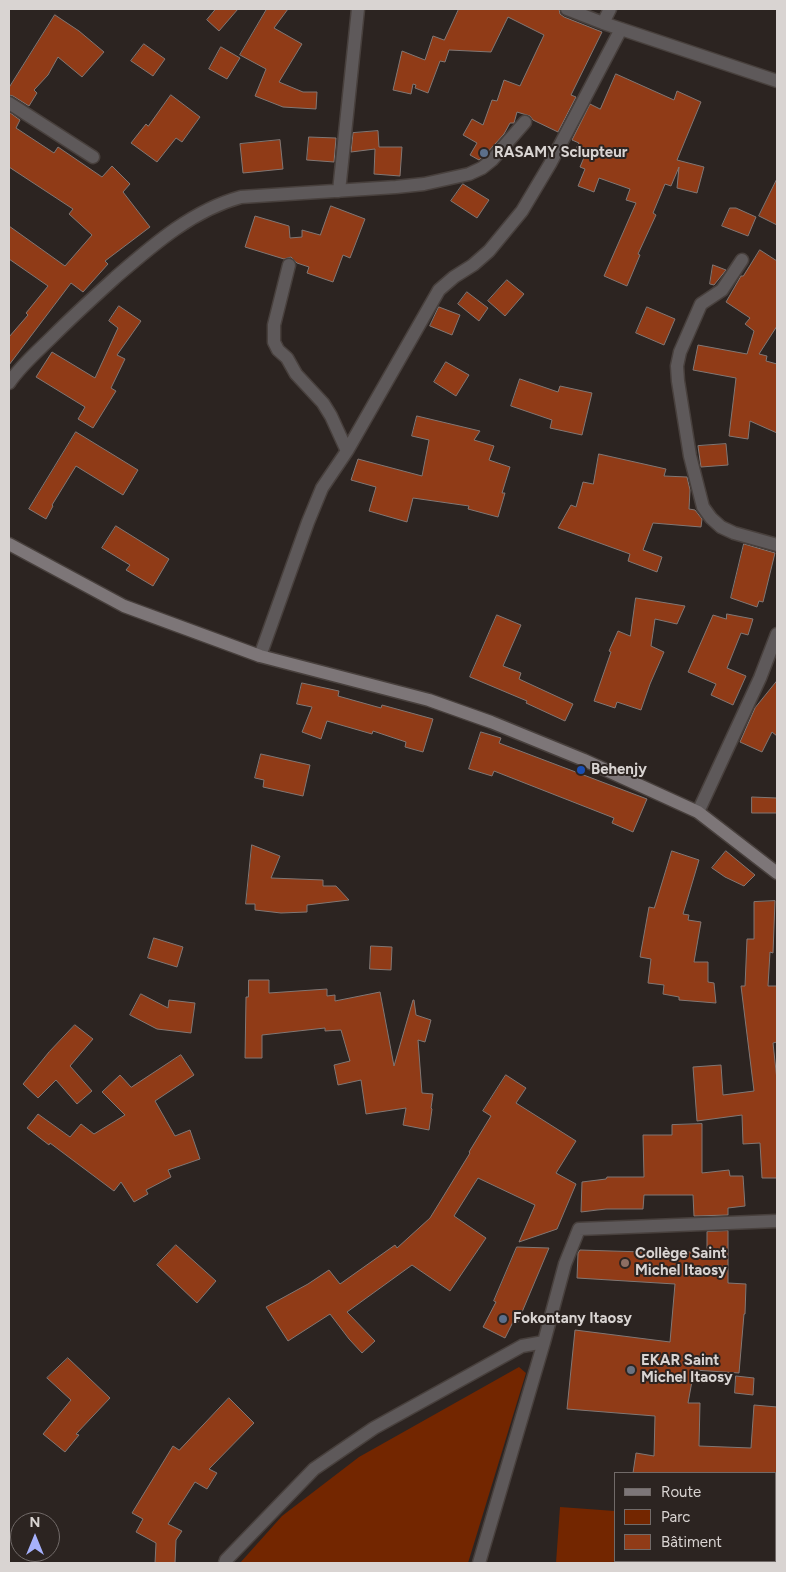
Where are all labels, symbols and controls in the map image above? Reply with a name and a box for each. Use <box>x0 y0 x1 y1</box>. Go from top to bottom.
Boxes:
place label: RASAMY Sclupteur <box>494 144 627 162</box>
marker: RASAMY Sclupteur <box>478 147 490 159</box>
place label: Behenjy <box>591 761 647 779</box>
marker: Behenjy <box>575 764 587 776</box>
place label: Collège Saint Michel Itaosy <box>635 1245 727 1280</box>
marker: Collège Saint Michel Itaosy <box>619 1257 631 1269</box>
place label: Fokontany Itaosy <box>513 1310 632 1328</box>
marker: Fokontany Itaosy <box>497 1313 509 1325</box>
place label: EKAR Saint Michel Itaosy <box>641 1352 733 1387</box>
marker: EKAR Saint Michel Itaosy <box>625 1364 637 1376</box>
legend <box>614 1472 776 1562</box>
text: Route <box>661 1483 701 1501</box>
text: Parc <box>661 1508 690 1526</box>
north arrow <box>10 1512 60 1562</box>
text: N <box>30 1514 40 1531</box>
text: Bâtiment <box>661 1533 722 1551</box>

